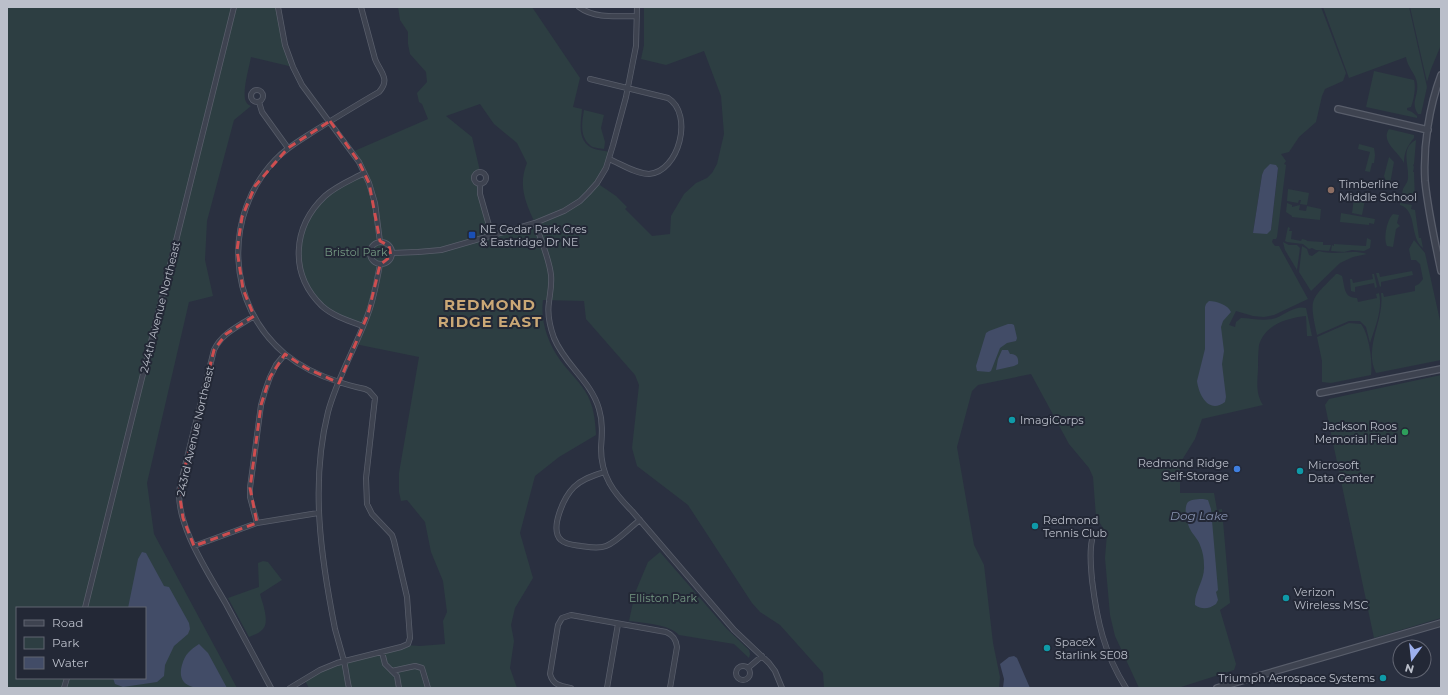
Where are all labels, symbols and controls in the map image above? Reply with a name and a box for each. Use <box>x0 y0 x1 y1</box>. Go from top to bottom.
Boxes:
place label: Timberline Middle School <box>1339 177 1417 204</box>
marker: Timberline Middle School <box>1326 185 1336 195</box>
place label: NE Cedar Park Cres & Eastridge Dr NE <box>480 222 587 249</box>
marker: NE Cedar Park Cres & Eastridge Dr NE <box>467 230 477 240</box>
street label: 244th Avenue Northeast <box>137 239 183 374</box>
park label: Bristol Park <box>324 245 388 259</box>
district label: REDMOND RIDGE EAST <box>438 295 542 331</box>
street label: 243rd Avenue Northeast <box>173 364 217 498</box>
place label: ImagiCorps <box>1020 413 1084 427</box>
marker: ImagiCorps <box>1007 415 1017 425</box>
place label: Jackson Roos Memorial Field <box>1315 419 1398 446</box>
marker: Jackson Roos Memorial Field <box>1400 427 1410 437</box>
place label: Redmond Ridge Self-Storage <box>1138 456 1229 483</box>
place label: Microsoft Data Center <box>1308 458 1374 485</box>
marker: Redmond Ridge Self-Storage <box>1232 464 1242 474</box>
marker: Microsoft Data Center <box>1295 466 1305 476</box>
water label: Dog Lake <box>1170 508 1228 523</box>
place label: Redmond Tennis Club <box>1043 513 1107 540</box>
marker: Redmond Tennis Club <box>1030 521 1040 531</box>
place label: Verizon Wireless MSC <box>1294 585 1368 612</box>
park label: Elliston Park <box>629 591 698 605</box>
marker: Verizon Wireless MSC <box>1281 593 1291 603</box>
legend <box>16 607 146 679</box>
text: Road <box>52 615 83 630</box>
text: Park <box>52 635 80 650</box>
place label: SpaceX Starlink SE08 <box>1055 635 1128 662</box>
north arrow <box>1392 639 1432 679</box>
marker: SpaceX Starlink SE08 <box>1042 643 1052 653</box>
text: Water <box>52 655 89 670</box>
text: N <box>1403 661 1416 677</box>
place label: Triumph Aerospace Systems <box>1218 671 1376 685</box>
marker: Triumph Aerospace Systems <box>1378 673 1388 683</box>

